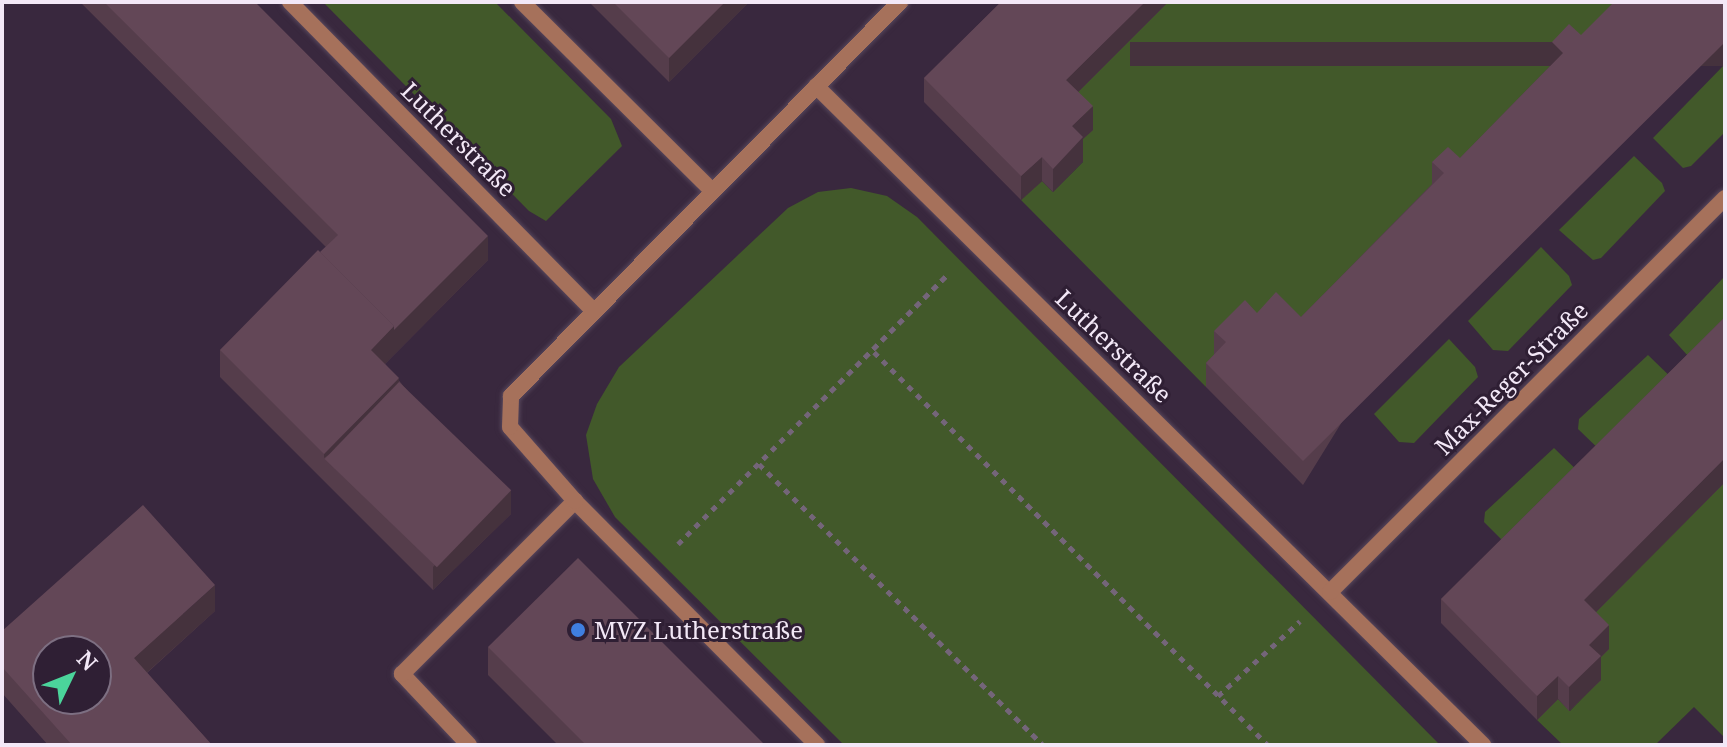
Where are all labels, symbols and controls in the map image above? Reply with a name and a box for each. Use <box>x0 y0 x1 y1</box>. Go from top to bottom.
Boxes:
street label: Lutherstraße <box>396 76 522 202</box>
street label: Lutherstraße <box>1050 284 1178 408</box>
street label: Max-Reger-Straße <box>1428 295 1594 461</box>
place label: MVZ Lutherstraße <box>594 616 803 644</box>
marker: MVZ Lutherstraße <box>569 621 587 639</box>
north arrow <box>32 635 112 715</box>
text: N <box>71 643 105 677</box>

